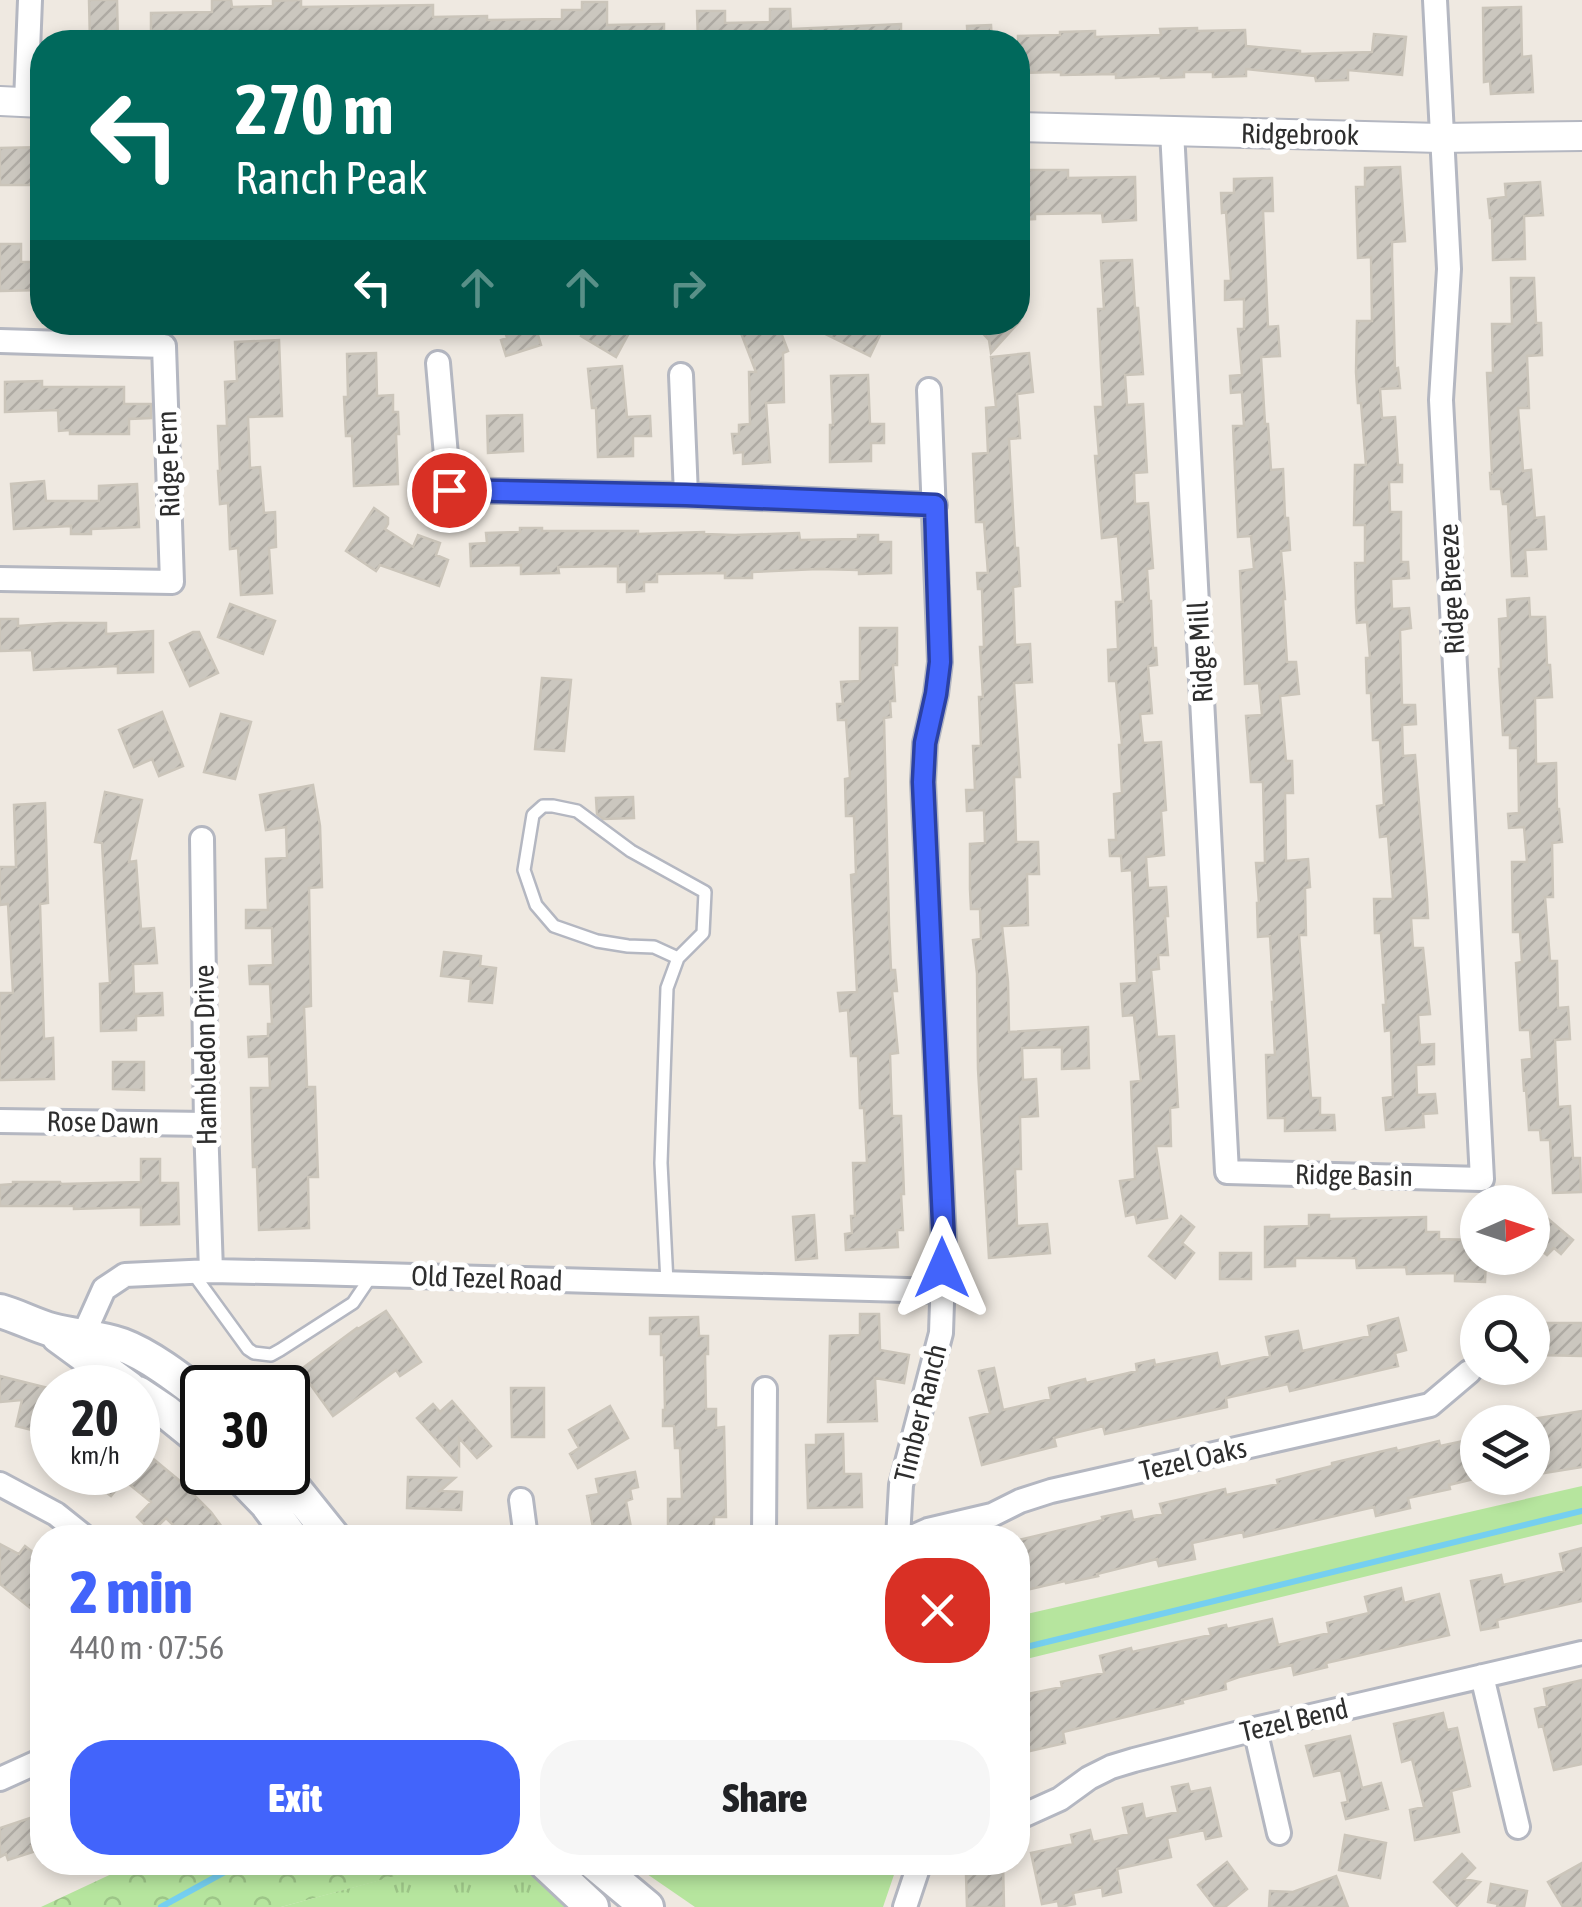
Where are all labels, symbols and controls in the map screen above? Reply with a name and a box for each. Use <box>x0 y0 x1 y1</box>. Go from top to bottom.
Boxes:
text: 270 m <box>235 69 394 149</box>
icon: left <box>70 70 200 200</box>
street label: Ridgebrook <box>1241 117 1359 151</box>
text: Ranch Peak <box>235 152 428 204</box>
icon: left <box>345 260 400 315</box>
icon: ahead <box>450 260 505 315</box>
icon: ahead <box>555 260 610 315</box>
icon: right <box>660 260 715 315</box>
street label: Ridge Fern <box>150 410 186 518</box>
pin <box>407 448 492 533</box>
icon: arrive <box>422 463 477 518</box>
street label: Ridge Breeze <box>1432 523 1470 655</box>
street label: Ridge Mill <box>1181 600 1219 704</box>
street label: Hambledon Drive <box>187 964 223 1146</box>
street label: Rose Dawn <box>46 1105 160 1139</box>
street label: Ridge Basin <box>1295 1158 1413 1192</box>
north arrow <box>1460 1185 1550 1275</box>
map controls <box>1460 1185 1550 1495</box>
position arrow <box>890 1216 994 1320</box>
street label: Old Tezel Road <box>411 1259 563 1297</box>
button: search <box>1460 1295 1550 1385</box>
street label: Timber Ranch <box>887 1341 953 1485</box>
speed limit sign: 30 <box>180 1365 310 1495</box>
text: 20 <box>71 1389 118 1447</box>
button: layers <box>1460 1405 1550 1495</box>
street label: Tezel Oaks <box>1136 1431 1250 1487</box>
text: km/h <box>70 1441 120 1469</box>
text: 2 min <box>70 1557 193 1626</box>
button: close <box>885 1558 990 1663</box>
text: 440 m · 07:56 <box>70 1629 224 1666</box>
street label: Tezel Bend <box>1237 1692 1351 1748</box>
button: Exit <box>70 1740 520 1855</box>
button: Share <box>540 1740 990 1855</box>

